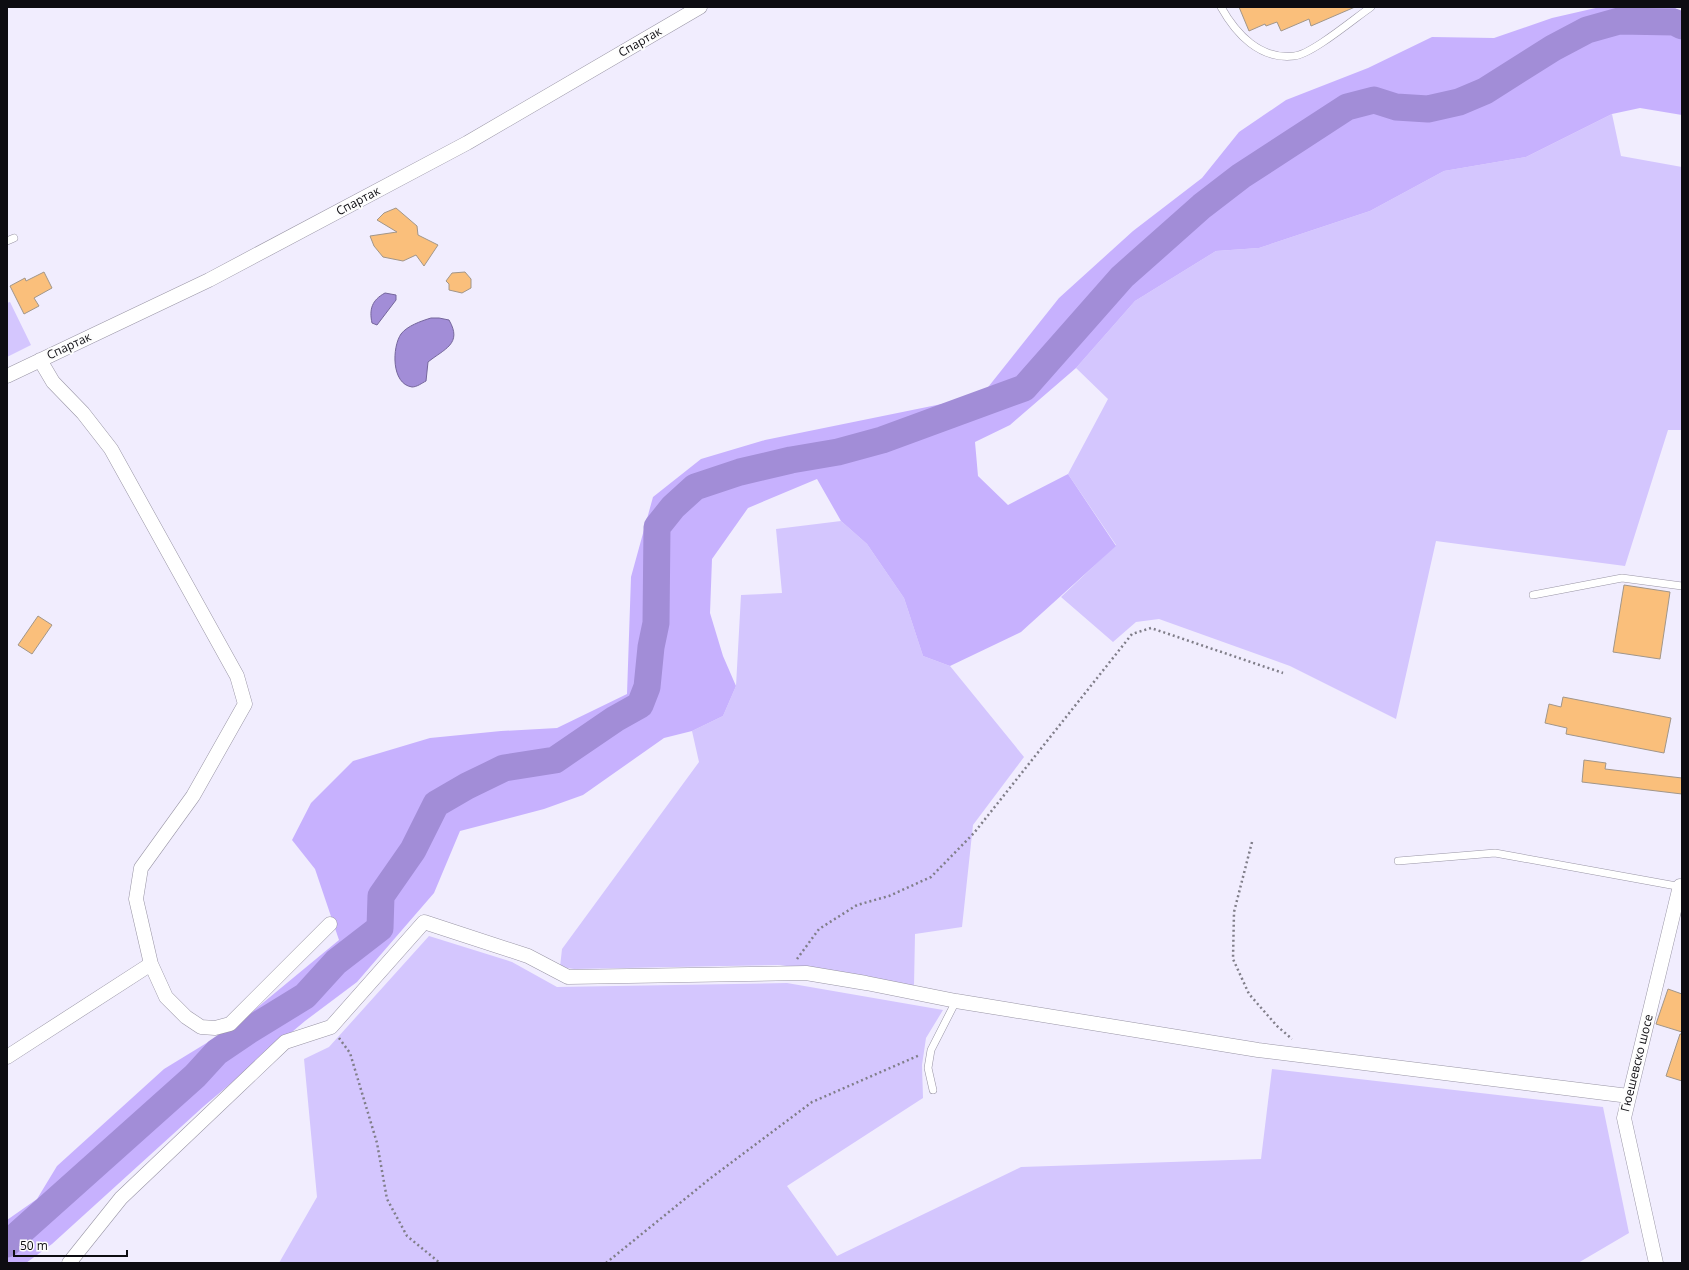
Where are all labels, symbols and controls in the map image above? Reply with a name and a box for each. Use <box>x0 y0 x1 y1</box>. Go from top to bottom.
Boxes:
street label: Спартак <box>615 22 665 61</box>
street label: Спартак <box>333 182 383 219</box>
street label: Спартак <box>44 327 95 363</box>
street label: Гюешевско шосе <box>1616 1012 1657 1113</box>
scale bar <box>14 1232 127 1258</box>
text: 50 m <box>20 1237 48 1254</box>

